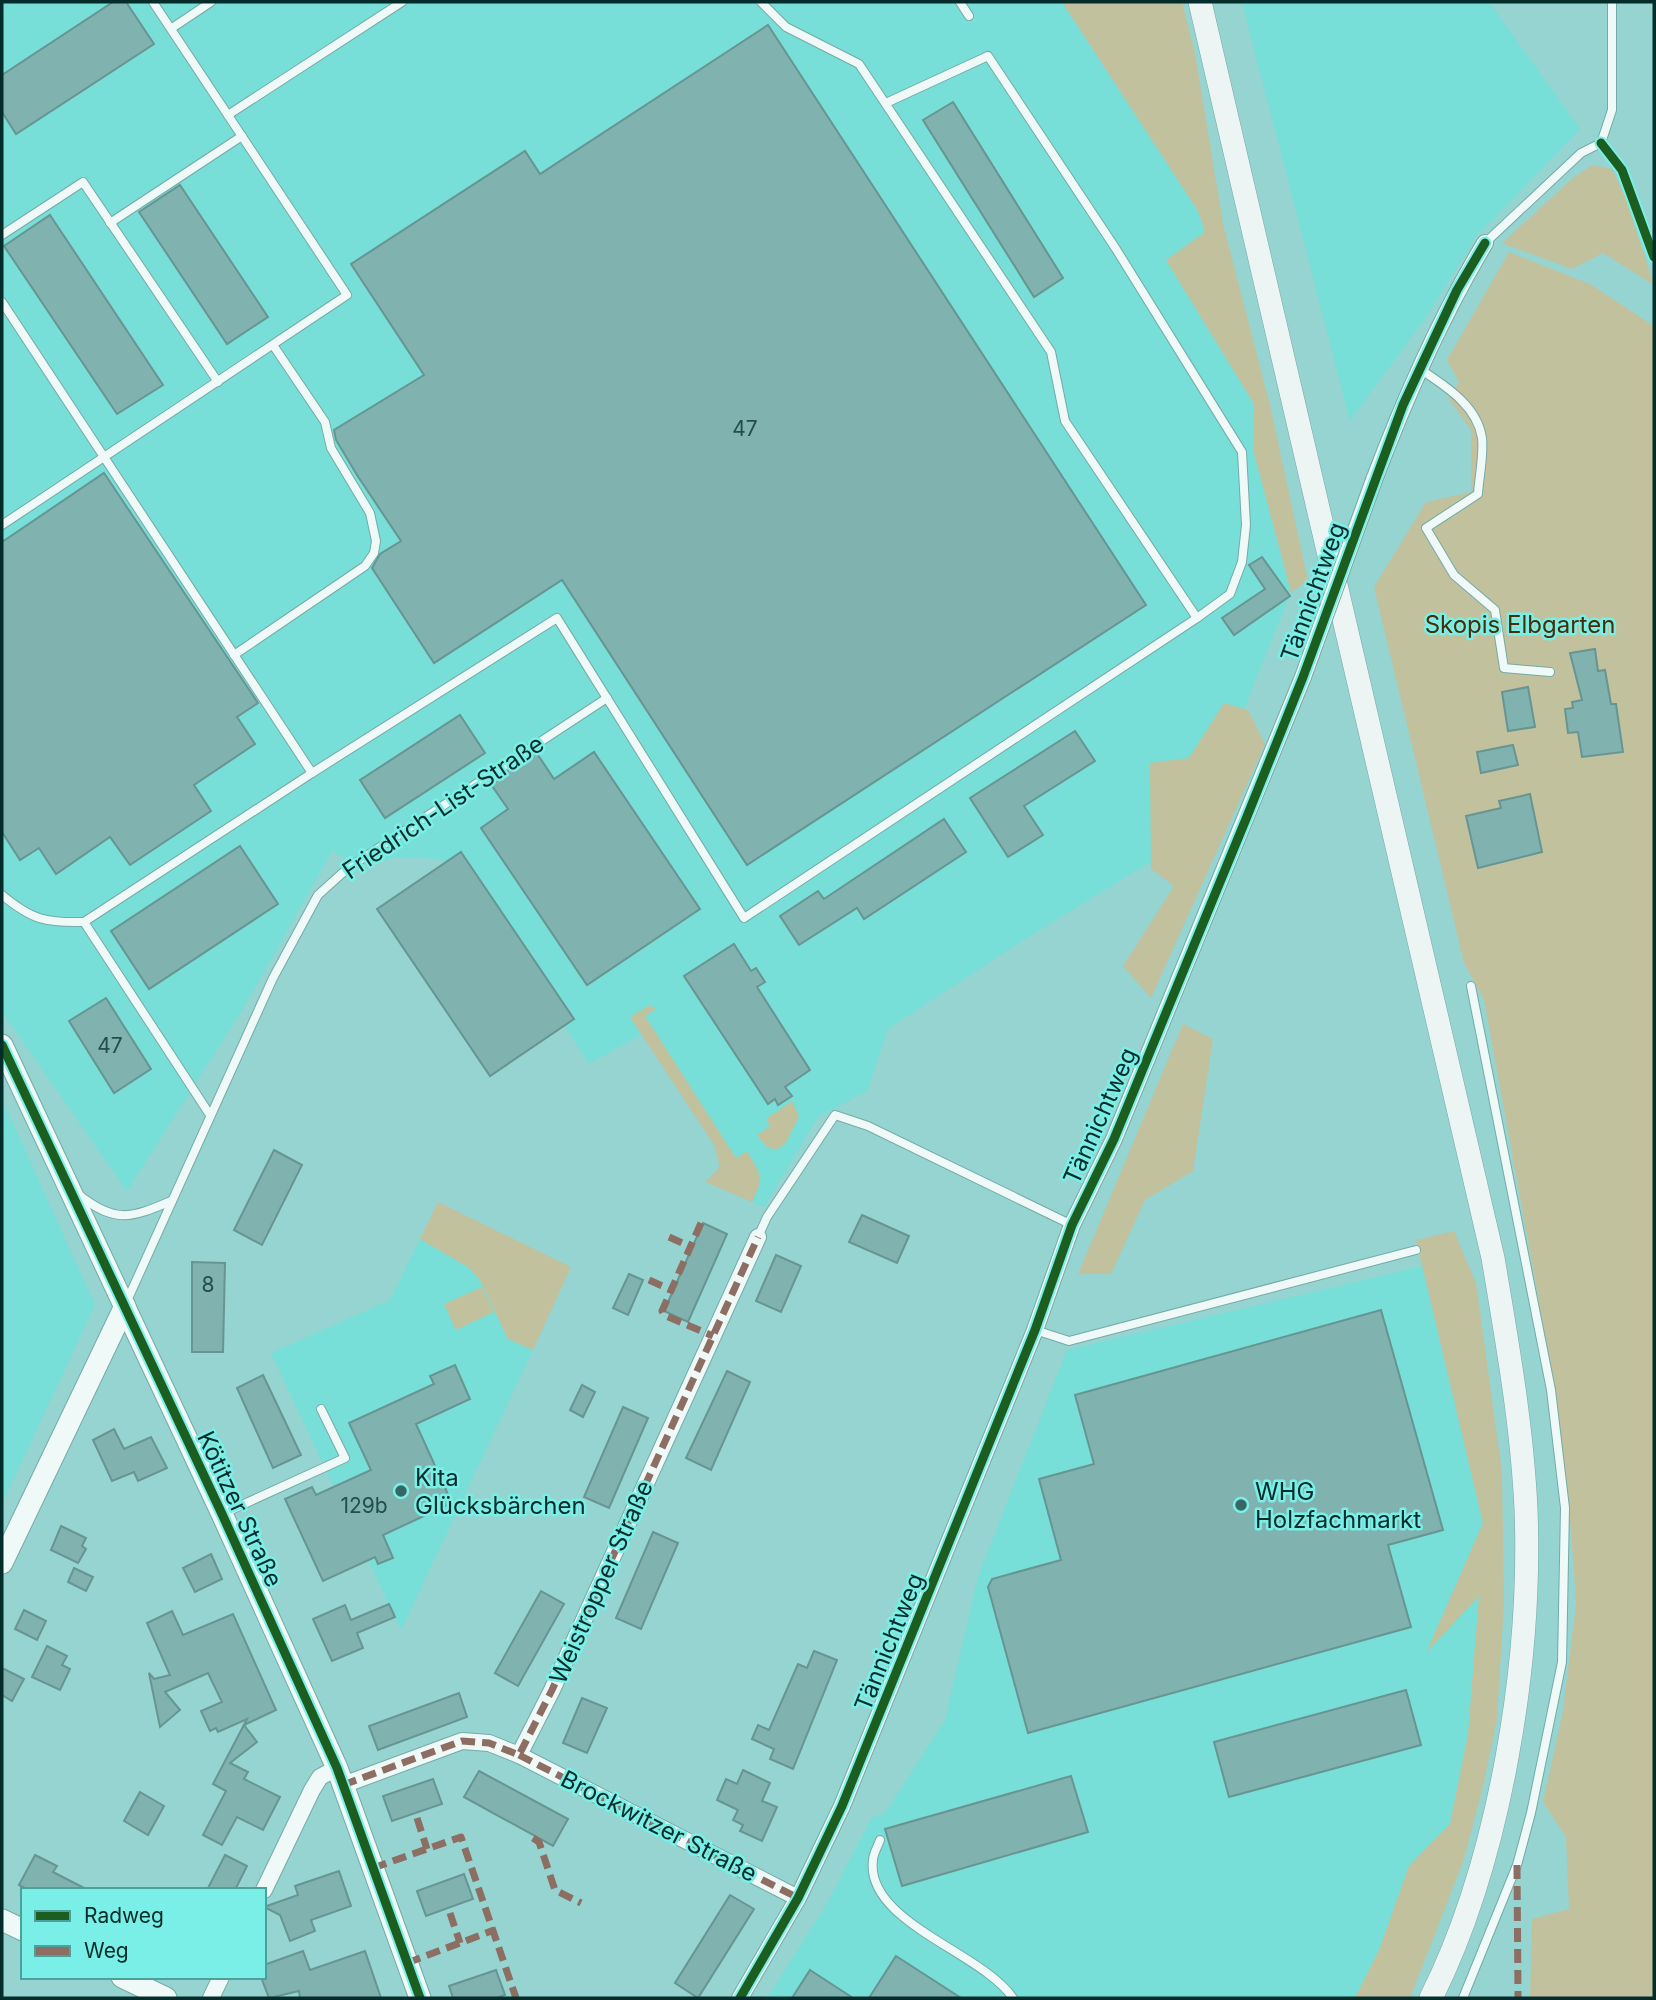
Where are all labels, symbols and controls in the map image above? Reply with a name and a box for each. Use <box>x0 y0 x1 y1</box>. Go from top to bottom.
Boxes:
house number: 47 <box>732 416 758 441</box>
street label: Tännichtweg <box>1274 518 1352 666</box>
park label: Skopis Elbgarten <box>1425 610 1615 639</box>
street label: Friedrich-List-Straße <box>337 729 549 885</box>
house number: 47 <box>97 1033 123 1058</box>
street label: Tännichtweg <box>1057 1043 1143 1189</box>
house number: 8 <box>202 1272 215 1297</box>
street label: Kötitzer Straße <box>191 1427 289 1591</box>
place label: Kita Glücksbärchen <box>415 1463 586 1520</box>
street label: Weistropper Straße <box>543 1476 659 1688</box>
place label: WHG Holzfachmarkt <box>1255 1477 1421 1534</box>
marker: Kita Glücksbärchen <box>393 1483 409 1499</box>
house number: 129b <box>340 1493 388 1518</box>
marker: WHG Holzfachmarkt <box>1233 1497 1249 1513</box>
street label: Tännichtweg <box>848 1569 930 1715</box>
street label: Brockwitzer Straße <box>556 1764 762 1888</box>
legend <box>21 1888 266 1979</box>
text: Radweg <box>84 1903 164 1928</box>
text: Weg <box>84 1938 129 1963</box>

